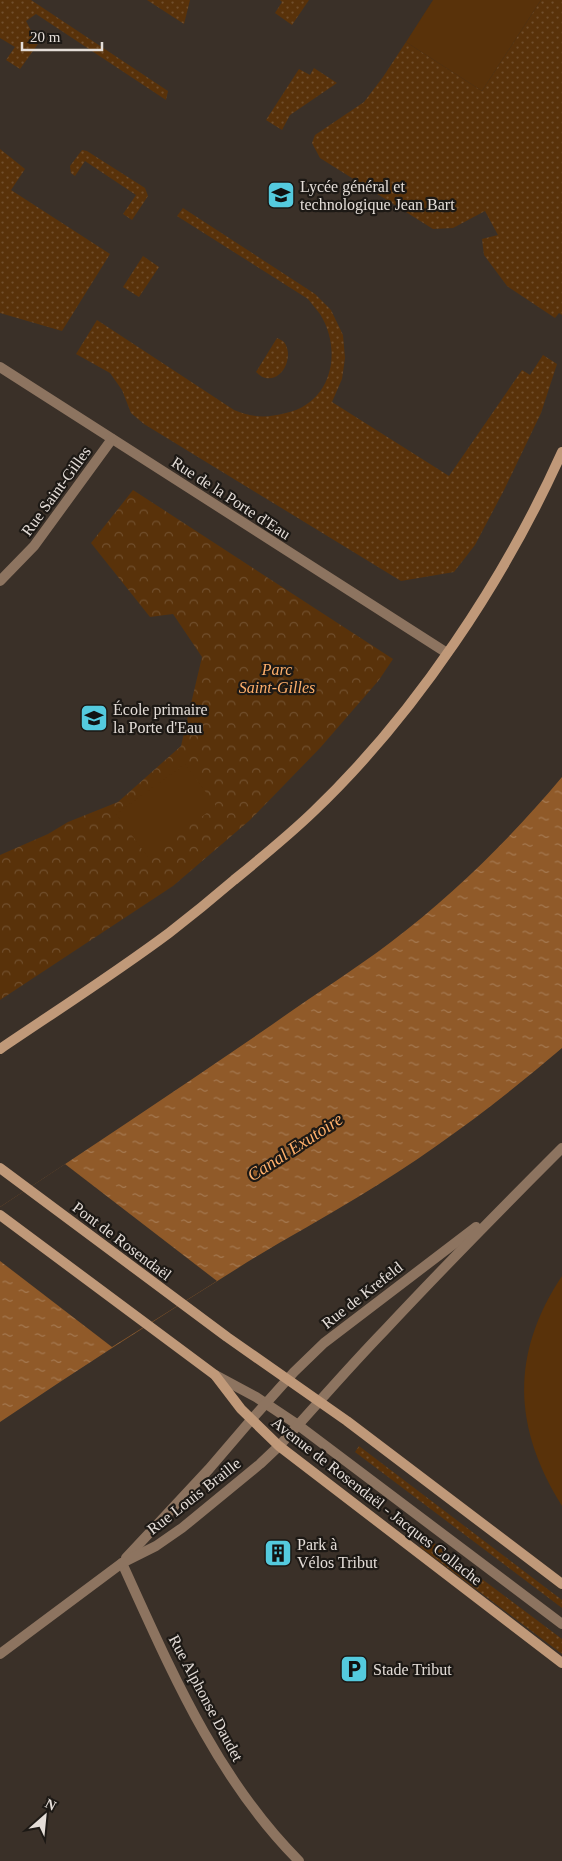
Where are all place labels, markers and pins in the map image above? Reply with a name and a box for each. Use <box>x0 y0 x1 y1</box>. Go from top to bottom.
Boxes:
place label: Lycée général et technologique Jean Bart <box>300 178 455 214</box>
school or university icon: Lycée général et technologique Jean Bart <box>266 180 296 210</box>
place label: École primaire la Porte d'Eau <box>113 700 208 736</box>
school or university icon: École primaire la Porte d'Eau <box>79 703 109 733</box>
place label: Park à Vélos Tribut <box>297 1536 378 1571</box>
building icon: Park à Vélos Tribut <box>263 1538 293 1568</box>
parking icon: Stade Tribut <box>339 1654 369 1684</box>
place label: Stade Tribut <box>373 1661 452 1678</box>

